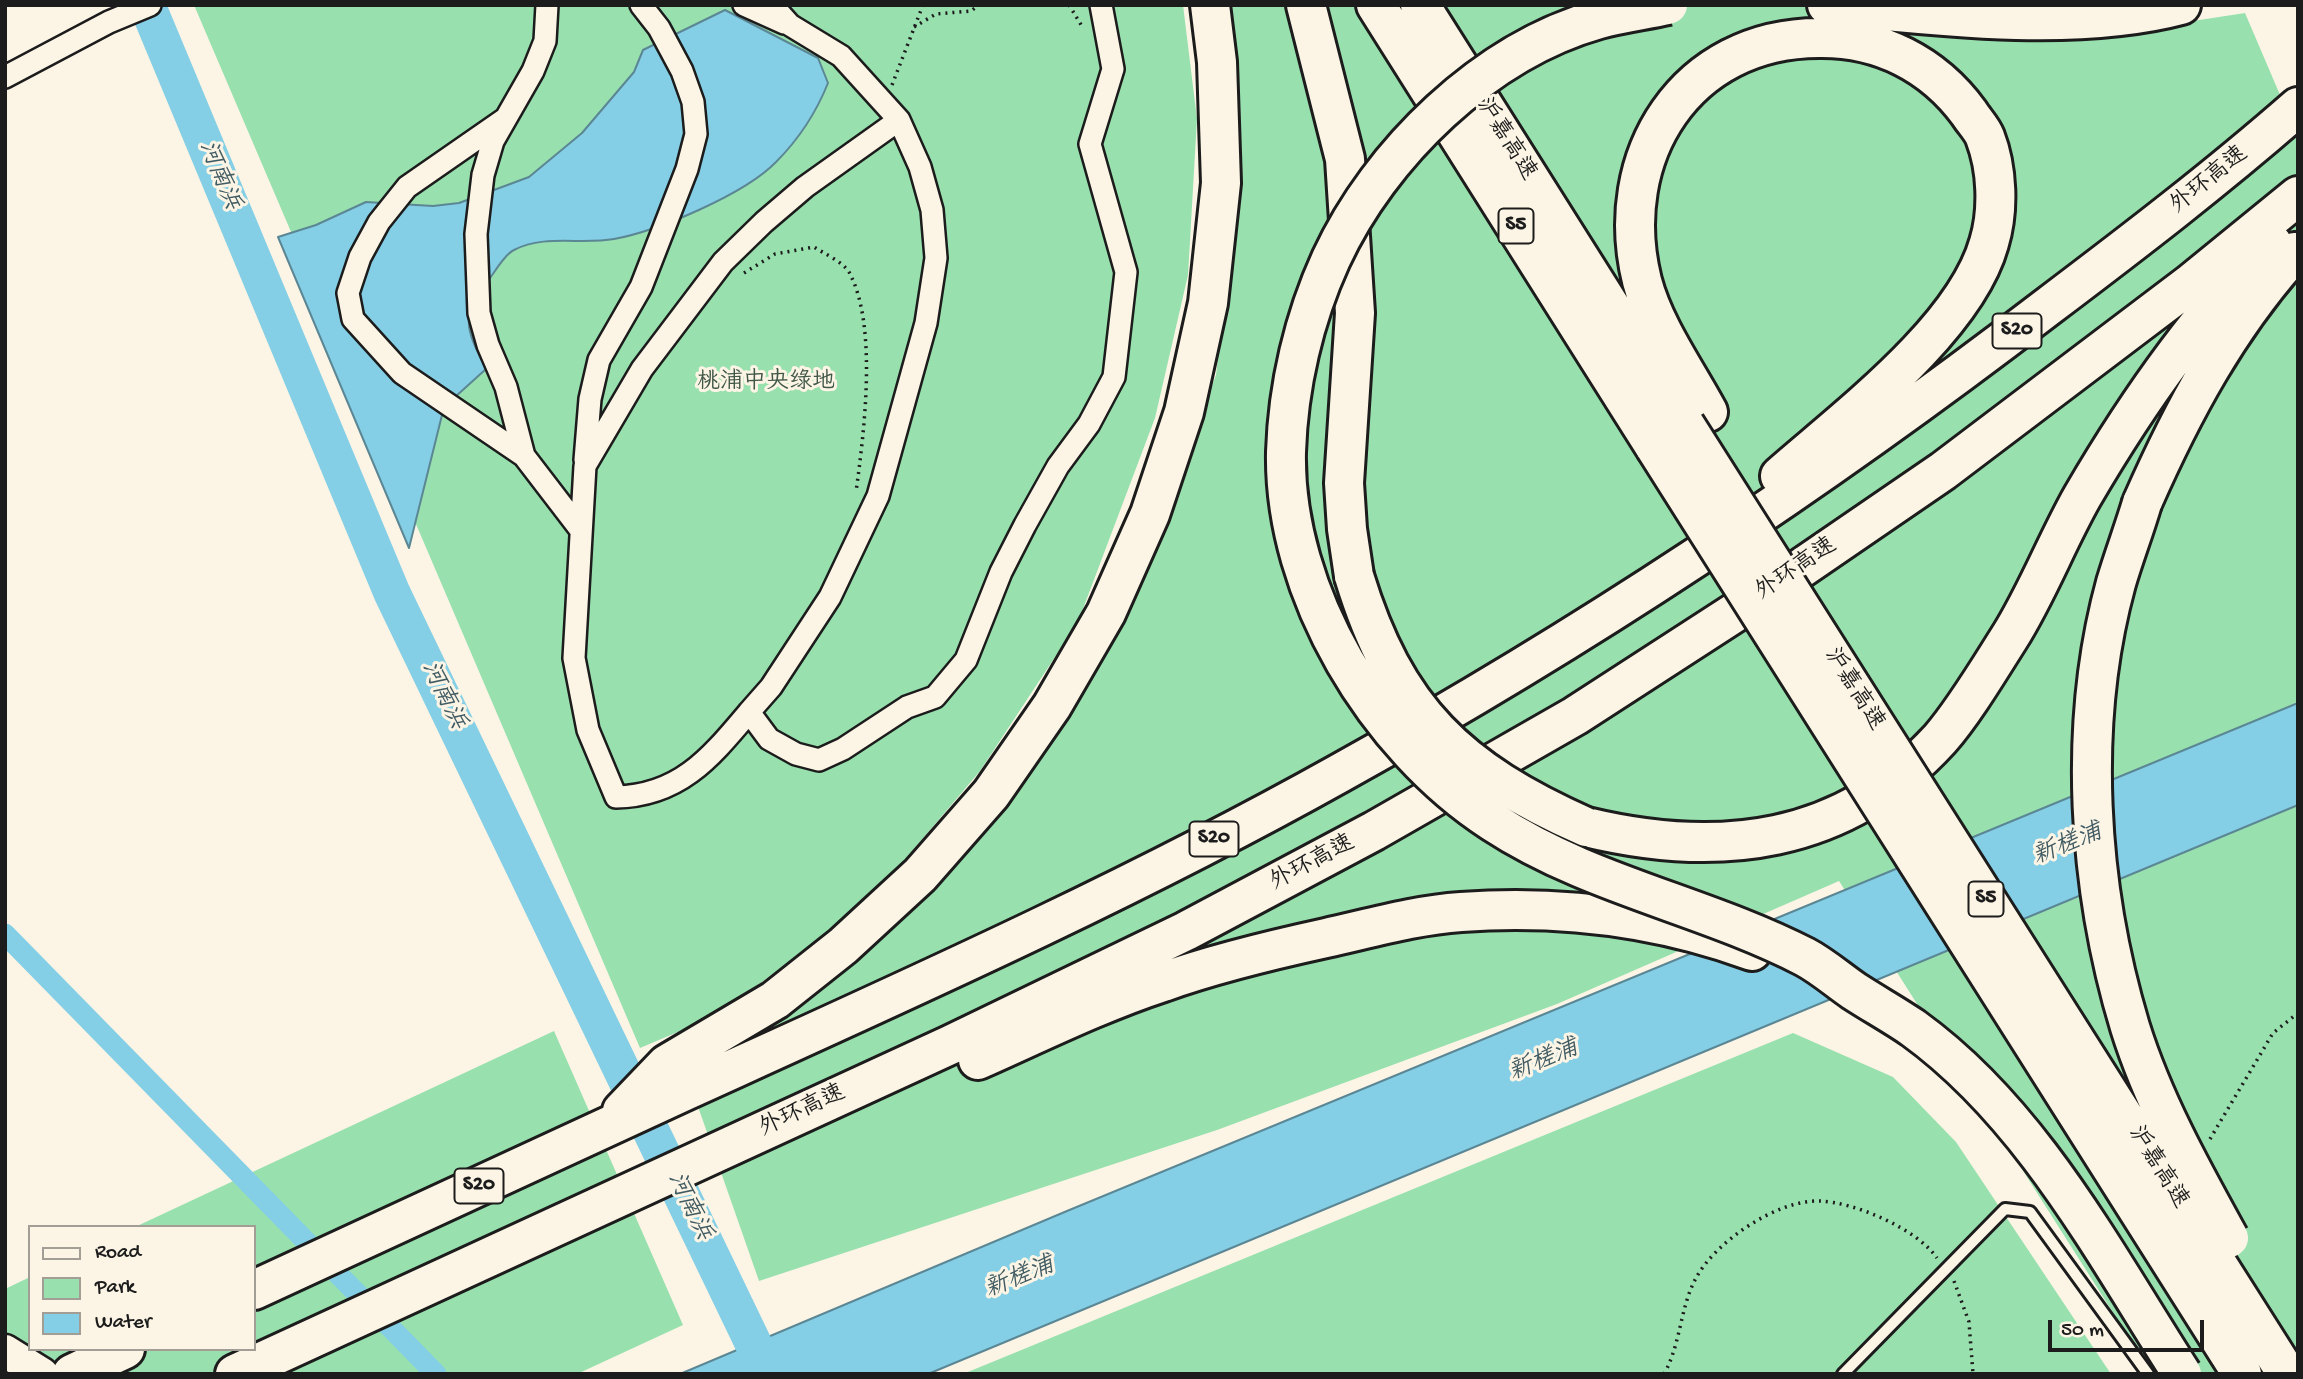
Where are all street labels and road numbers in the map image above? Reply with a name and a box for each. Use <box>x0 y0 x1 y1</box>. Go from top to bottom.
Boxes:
street label: 沪嘉高速 <box>1469 94 1541 186</box>
street label: 外环高速 <box>2166 141 2254 221</box>
road number: S5 <box>1498 208 1534 244</box>
road number: S20 <box>1993 314 2042 348</box>
street label: 外环高速 <box>1751 533 1843 607</box>
street label: 沪嘉高速 <box>1817 644 1889 736</box>
road number: S20 <box>1190 822 1238 856</box>
street label: 外环高速 <box>1266 830 1360 898</box>
road number: S5 <box>1968 881 2004 916</box>
street label: 外环高速 <box>755 1080 851 1144</box>
street label: 沪嘉高速 <box>2121 1122 2193 1214</box>
road number: S20 <box>454 1168 504 1204</box>

